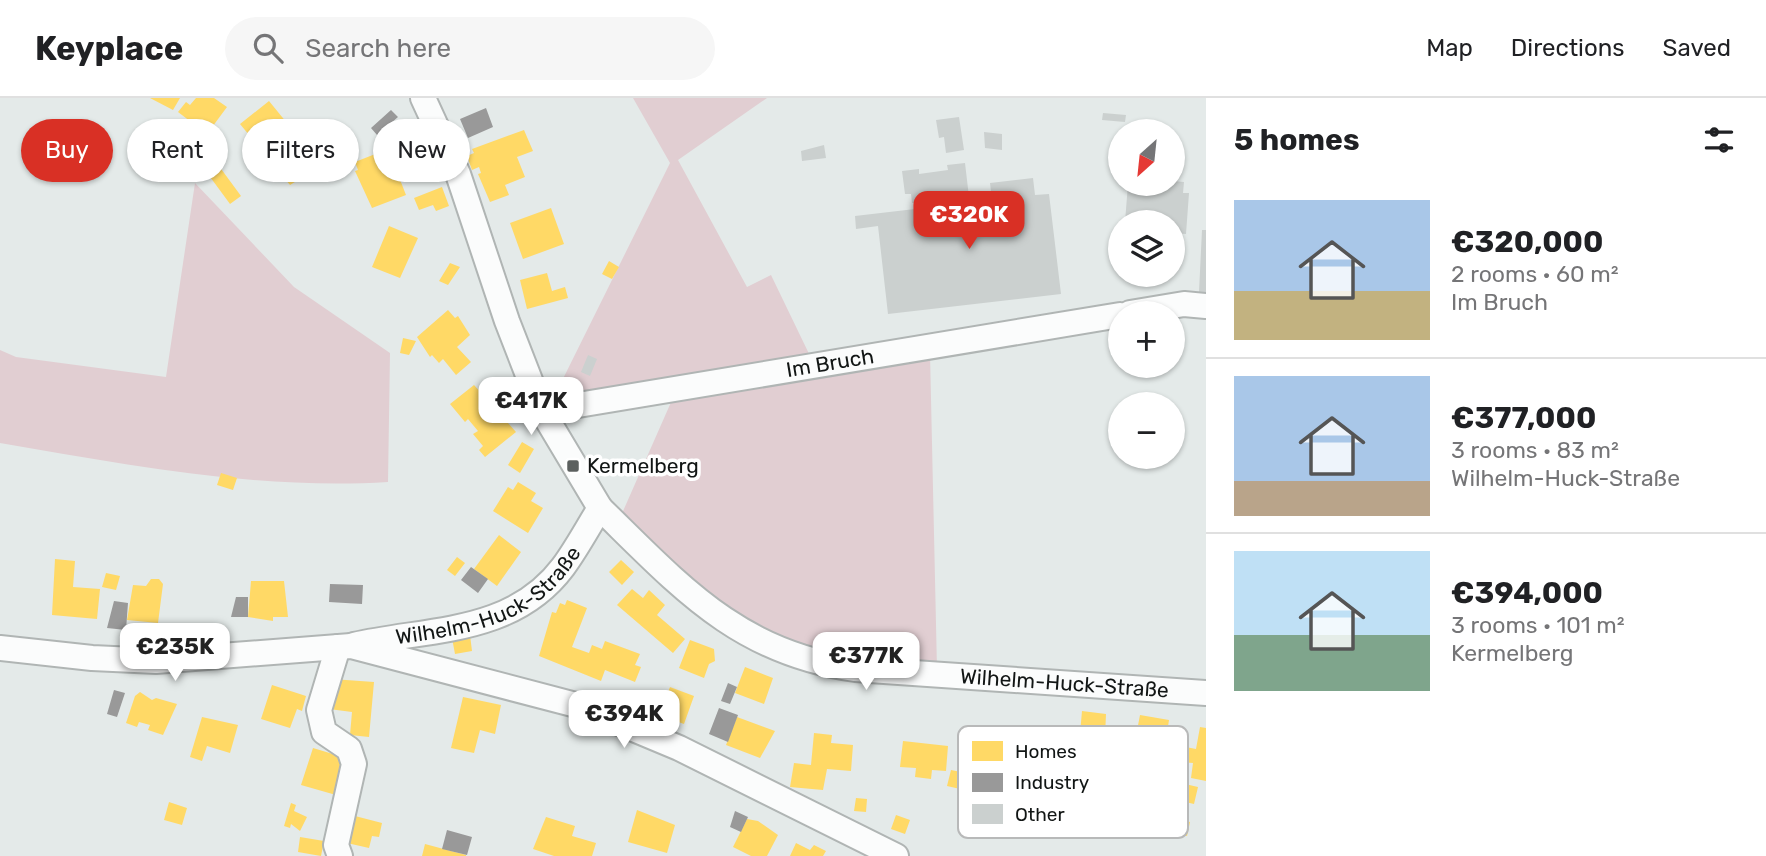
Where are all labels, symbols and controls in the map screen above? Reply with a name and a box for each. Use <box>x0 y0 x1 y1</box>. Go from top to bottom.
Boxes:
search box <box>225 17 715 80</box>
text: Keyplace <box>35 29 183 68</box>
icon: search <box>249 29 287 67</box>
text: Search here <box>305 33 451 64</box>
text: Map <box>1426 34 1473 62</box>
text: Directions <box>1511 34 1624 62</box>
text: Saved <box>1662 34 1731 62</box>
chip: Buy <box>21 119 113 182</box>
chip: Rent <box>127 119 228 182</box>
chip: Filters <box>242 119 359 182</box>
chip: New <box>373 119 470 182</box>
north arrow <box>1108 119 1185 196</box>
map controls <box>1108 119 1185 469</box>
icon: filters <box>1700 121 1738 159</box>
text: 5 homes <box>1234 122 1360 158</box>
pin: €320K <box>920 192 1018 251</box>
text: €320K <box>929 200 1009 228</box>
button: layers <box>1108 210 1185 287</box>
text: €320,000 <box>1451 224 1603 260</box>
icon: home <box>1290 228 1374 312</box>
text: 2 rooms · 60 m² <box>1451 260 1619 288</box>
text: Im Bruch <box>1451 288 1548 316</box>
button: + <box>1108 301 1185 378</box>
street label: Im Bruch <box>784 343 876 382</box>
pin: €417K <box>482 378 580 437</box>
text: €417K <box>494 386 568 414</box>
button: − <box>1108 392 1185 469</box>
text: €377,000 <box>1451 400 1596 436</box>
icon: home <box>1290 404 1374 488</box>
text: 3 rooms · 83 m² <box>1451 436 1619 464</box>
place label: Kermelberg <box>587 453 699 478</box>
marker: Kermelberg <box>565 458 581 474</box>
text: Wilhelm-Huck-Straße <box>1451 464 1680 492</box>
street label: Wilhelm-Huck-Straße <box>394 542 586 649</box>
text: €394,000 <box>1451 575 1603 611</box>
icon: home <box>1290 579 1374 663</box>
text: 3 rooms · 101 m² <box>1451 611 1625 639</box>
pin: €235K <box>126 624 224 683</box>
text: €235K <box>136 632 214 660</box>
pin: €377K <box>817 632 915 692</box>
text: Kermelberg <box>1451 639 1573 667</box>
text: €377K <box>829 641 903 669</box>
street label: Wilhelm-Huck-Straße <box>959 663 1170 702</box>
pin: €394K <box>575 690 673 750</box>
text: €394K <box>585 699 663 727</box>
legend <box>958 726 1188 838</box>
text: Homes <box>1015 740 1077 763</box>
text: Industry <box>1015 771 1089 794</box>
text: Other <box>1015 803 1066 826</box>

